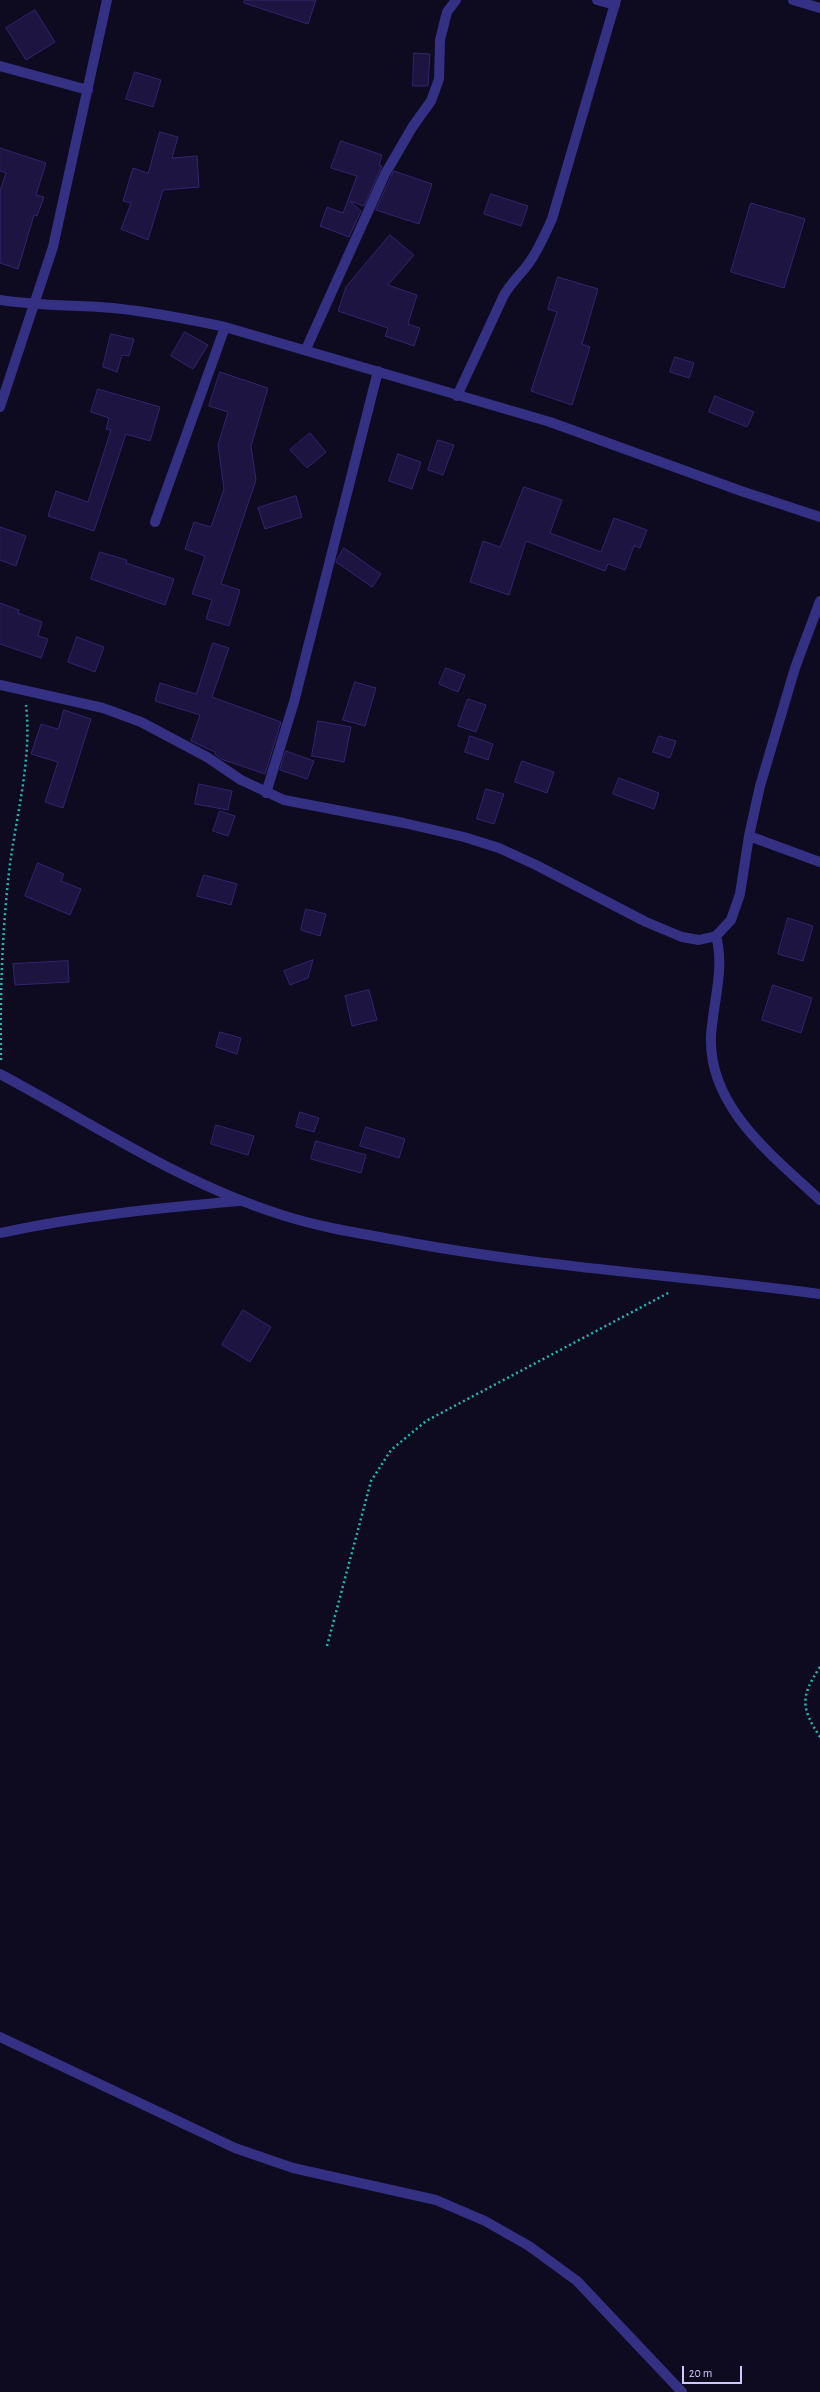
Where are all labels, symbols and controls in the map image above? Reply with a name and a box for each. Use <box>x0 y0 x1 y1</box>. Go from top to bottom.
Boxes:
scale bar <box>684 2358 744 2384</box>
text: 20 m <box>689 2367 712 2379</box>

